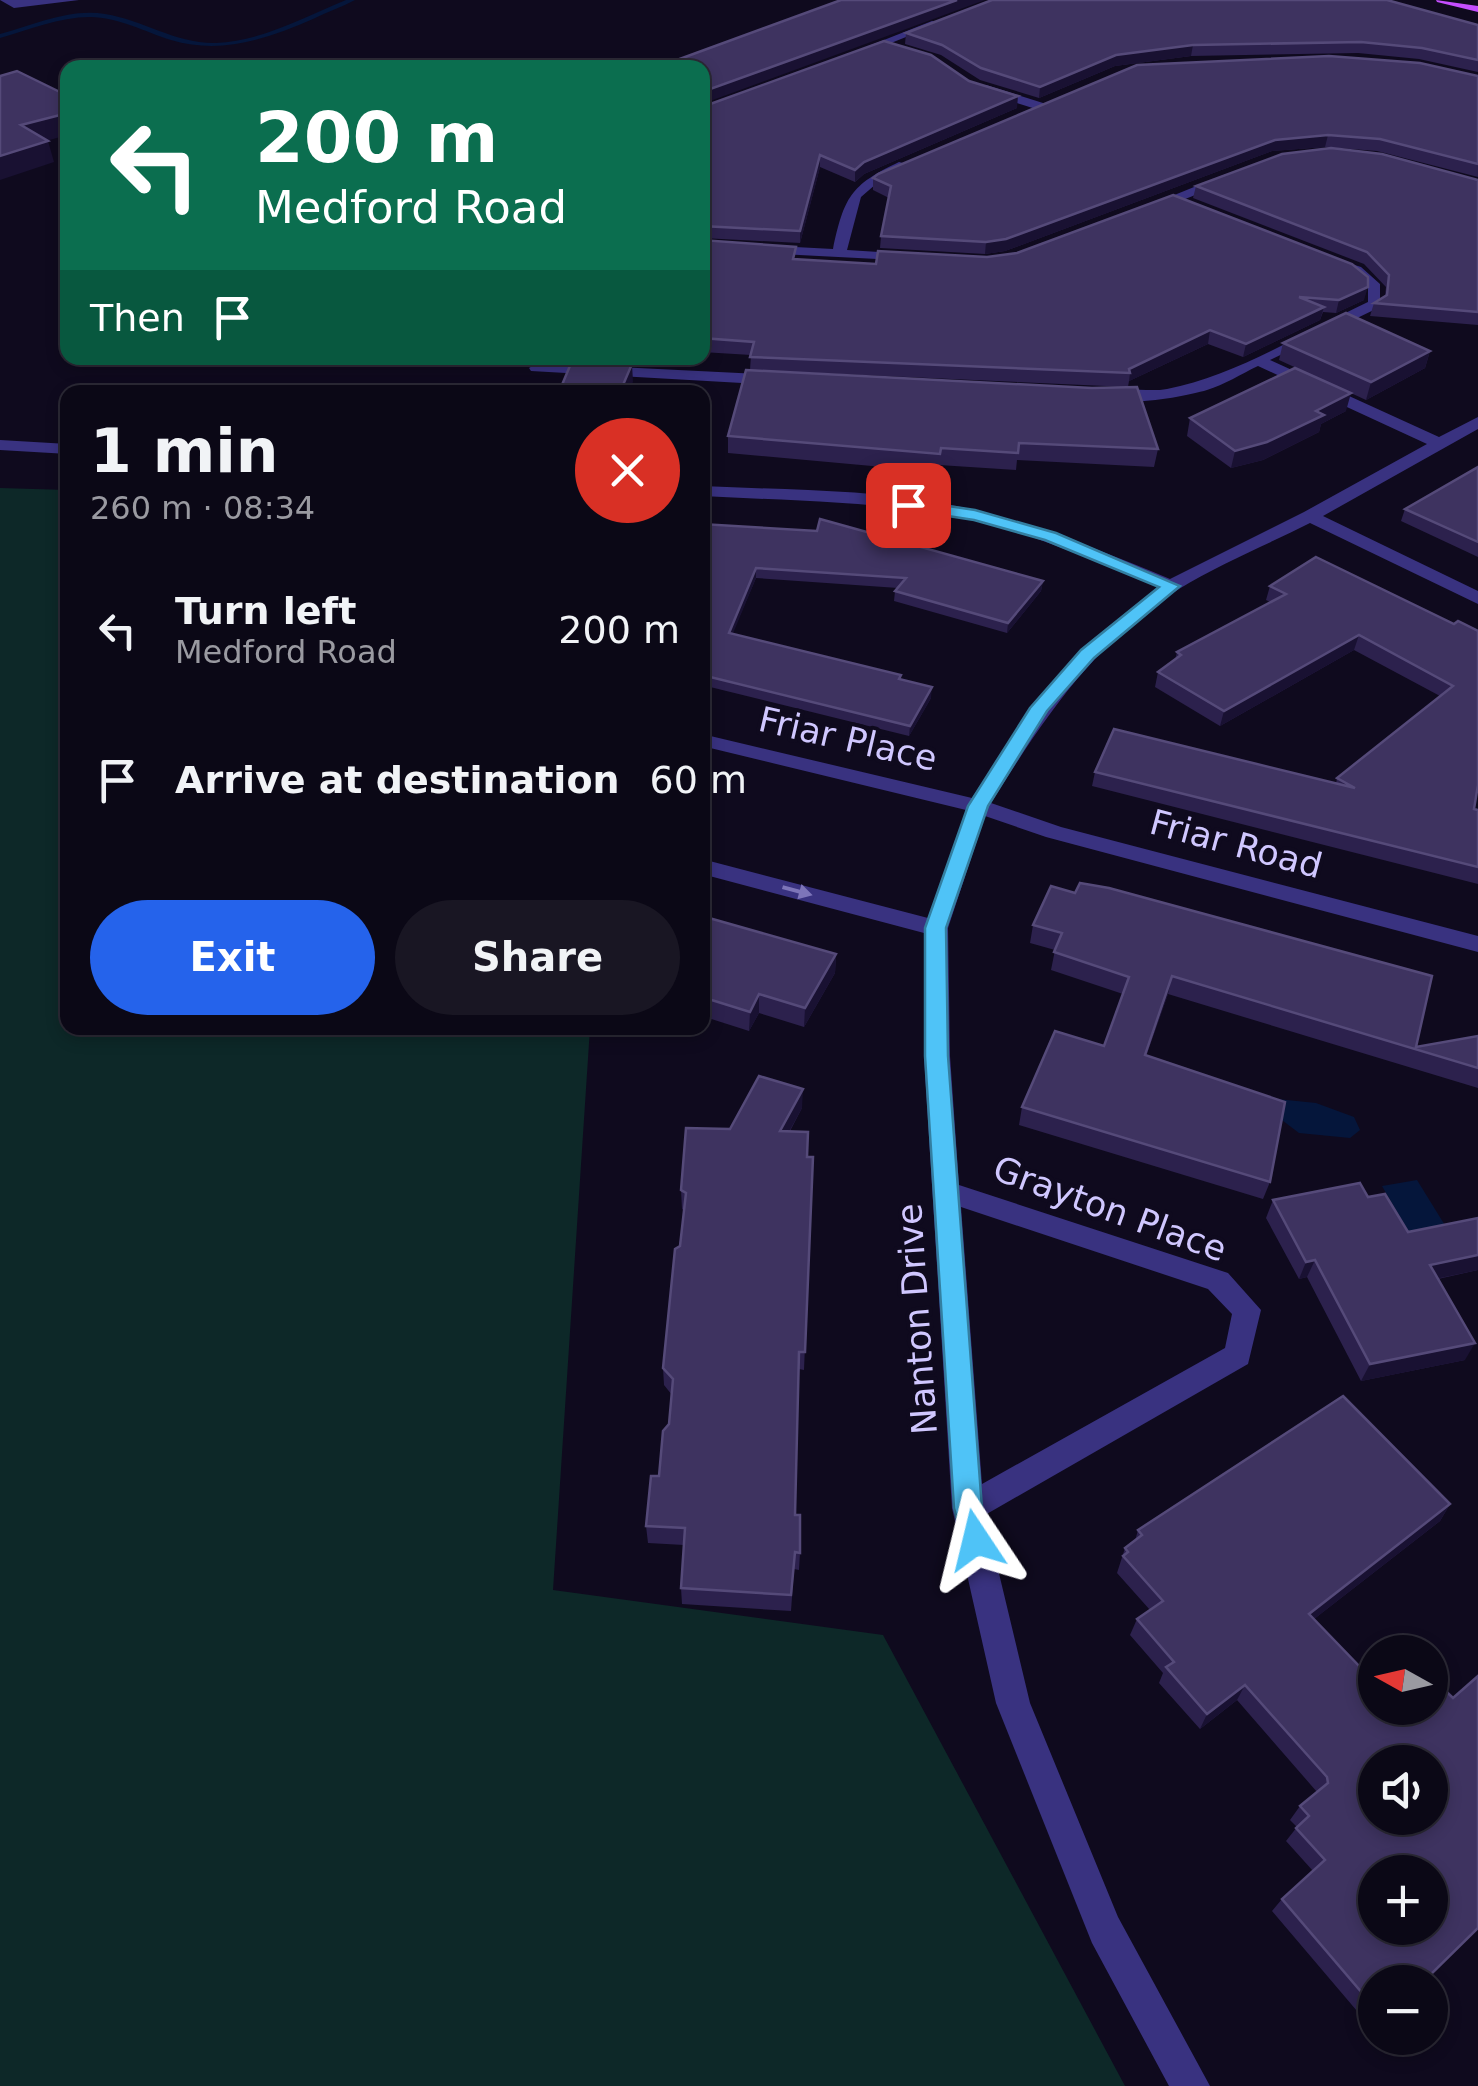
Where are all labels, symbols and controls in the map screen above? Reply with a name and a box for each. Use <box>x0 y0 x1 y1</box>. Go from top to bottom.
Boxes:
text: 200 m <box>255 97 498 179</box>
icon: left <box>90 100 220 230</box>
text: Medford Road <box>255 181 567 234</box>
icon: arrive <box>205 290 260 345</box>
text: Then <box>90 296 185 340</box>
text: 1 min <box>90 416 278 486</box>
button: close <box>575 418 680 523</box>
pin <box>866 463 951 548</box>
icon: arrive <box>881 478 936 533</box>
text: 260 m · 08:34 <box>90 489 315 527</box>
text: Turn left <box>175 589 356 633</box>
icon: left <box>90 603 145 658</box>
text: 200 m <box>558 608 680 652</box>
text: Medford Road <box>175 633 397 671</box>
street label: Friar Place <box>755 699 941 779</box>
icon: arrive <box>90 753 145 808</box>
text: Arrive at destination <box>175 758 620 802</box>
text: 60 m <box>650 758 747 802</box>
street label: Friar Road <box>1146 802 1326 886</box>
one-way arrow <box>782 883 813 899</box>
button: Exit <box>90 900 375 1015</box>
button: Share <box>395 900 680 1015</box>
street label: Grayton Place <box>988 1148 1232 1270</box>
street label: Nanton Drive <box>889 1202 945 1436</box>
position arrow <box>924 1488 1028 1592</box>
north arrow <box>1358 1635 1448 1725</box>
map controls <box>1358 1635 1448 2055</box>
button: sound <box>1358 1745 1448 1835</box>
button: + <box>1358 1855 1448 1945</box>
button: − <box>1358 1965 1448 2055</box>

